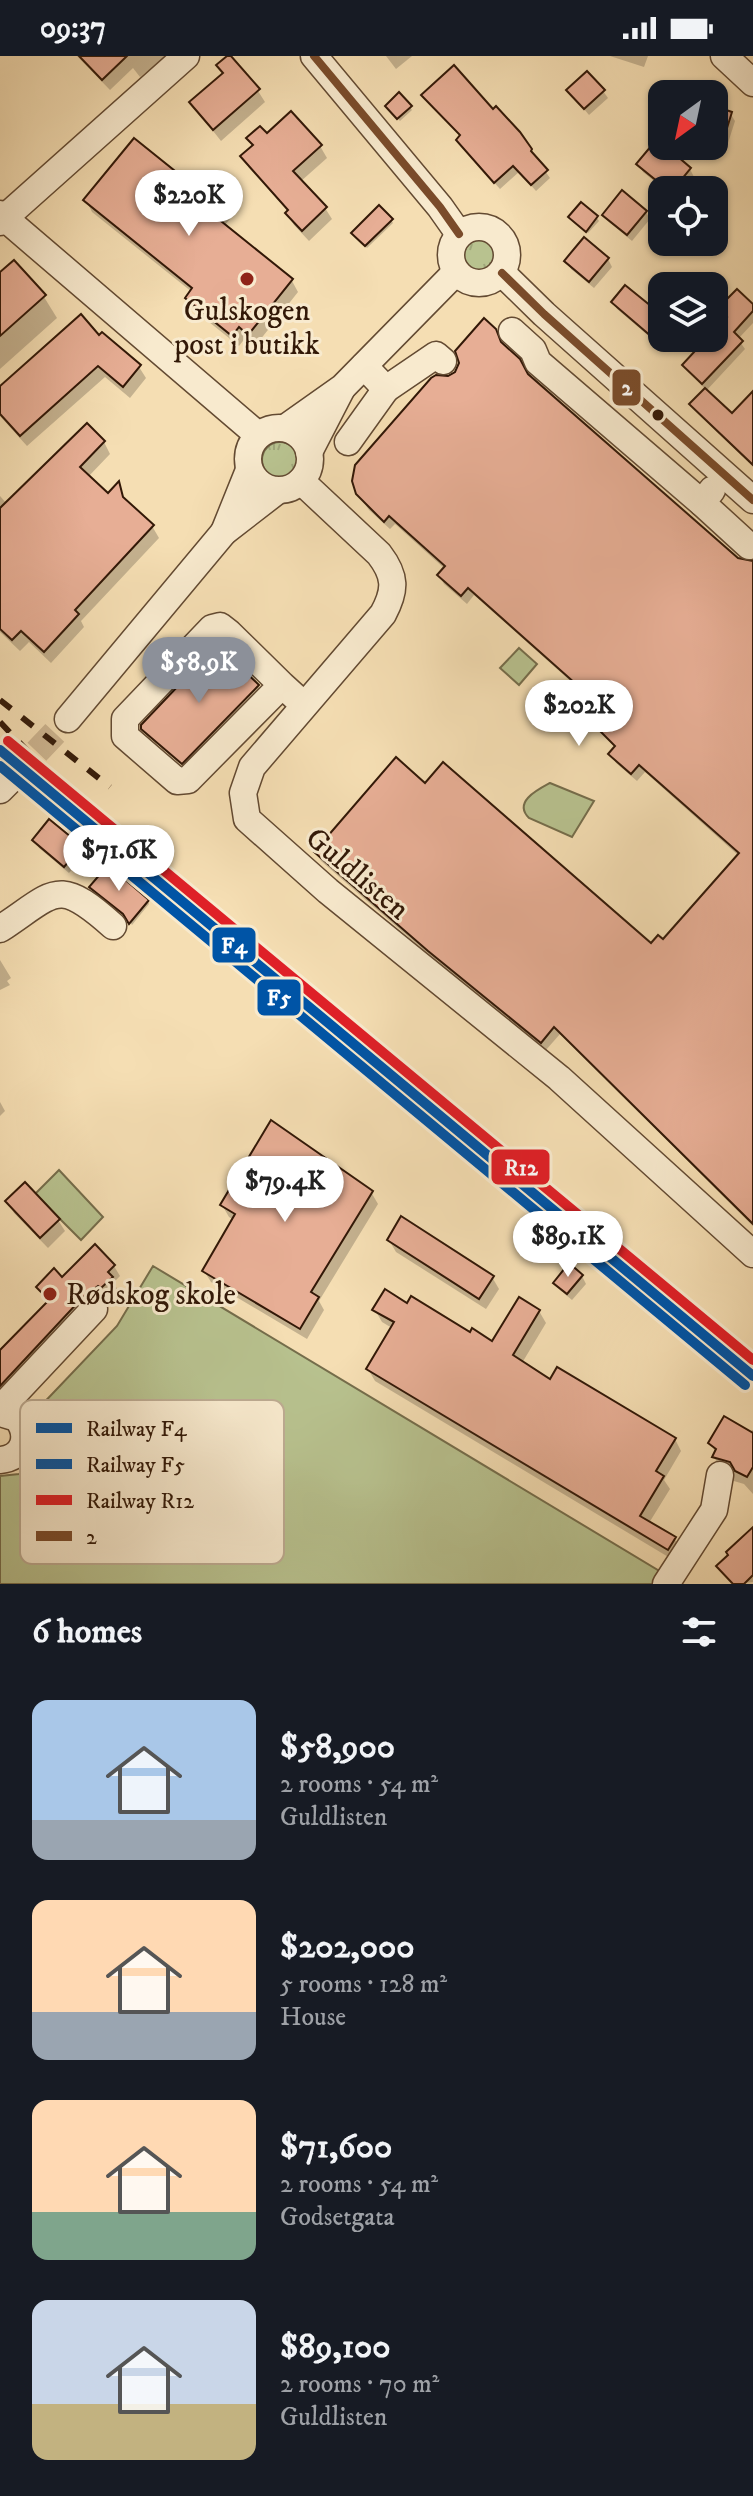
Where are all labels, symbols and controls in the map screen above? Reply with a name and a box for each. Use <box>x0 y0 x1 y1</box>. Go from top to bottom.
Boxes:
text: 09:37 <box>40 10 106 47</box>
north arrow <box>648 80 728 160</box>
map controls <box>648 80 728 352</box>
pin: $220K <box>133 170 245 238</box>
button: locate <box>648 176 728 256</box>
text: $220K <box>153 179 225 212</box>
marker: Gulskogen post i butikk <box>238 270 256 288</box>
button: layers <box>648 272 728 352</box>
place label: Gulskogen post i butikk <box>173 293 320 364</box>
line badge: 2 <box>611 368 642 407</box>
text: 2 <box>622 375 634 402</box>
unlabelled marker <box>650 407 666 423</box>
pin: $58.9K <box>134 637 264 705</box>
text: $58.9K <box>160 646 238 679</box>
pin: $202K <box>523 680 635 748</box>
text: $202K <box>543 689 615 722</box>
street label: Guldlisten <box>298 820 417 928</box>
pin: $71.6K <box>54 825 184 893</box>
text: $71.6K <box>81 834 157 867</box>
line badge: F4 <box>211 926 257 964</box>
text: F4 <box>221 933 248 960</box>
line badge: F5 <box>256 978 302 1017</box>
text: F5 <box>267 985 291 1012</box>
line badge: R12 <box>490 1148 551 1186</box>
text: R12 <box>504 1155 539 1182</box>
pin: $79.4K <box>220 1156 350 1224</box>
text: $79.4K <box>245 1165 325 1198</box>
pin: $89.1K <box>503 1211 633 1279</box>
text: $89.1K <box>531 1220 605 1253</box>
place label: Rødskog skole <box>66 1277 236 1314</box>
marker: Rødskog skole <box>41 1285 59 1303</box>
legend <box>20 1400 284 1564</box>
text: Railway F4 <box>86 1416 188 1443</box>
text: Railway F5 <box>86 1452 185 1479</box>
text: Railway R12 <box>86 1488 194 1515</box>
text: 2 <box>86 1524 97 1551</box>
icon: filters <box>677 1610 721 1654</box>
text: 6 homes <box>32 1611 142 1653</box>
text: $58,900 <box>280 1726 395 1768</box>
icon: home <box>96 1732 192 1828</box>
text: 2 rooms · 54 m² <box>280 1768 438 1801</box>
text: Guldlisten <box>280 1801 387 1834</box>
text: $202,000 <box>280 1926 415 1968</box>
icon: home <box>96 1932 192 2028</box>
text: 5 rooms · 128 m² <box>280 1968 447 2001</box>
text: House <box>280 2001 346 2034</box>
text: $71,600 <box>280 2126 392 2168</box>
icon: home <box>96 2132 192 2228</box>
text: 2 rooms · 54 m² <box>280 2168 438 2201</box>
text: Godsetgata <box>280 2201 395 2234</box>
text: $89,100 <box>280 2326 391 2368</box>
icon: home <box>96 2332 192 2428</box>
text: 2 rooms · 70 m² <box>280 2368 439 2401</box>
text: Guldlisten <box>280 2401 387 2434</box>

